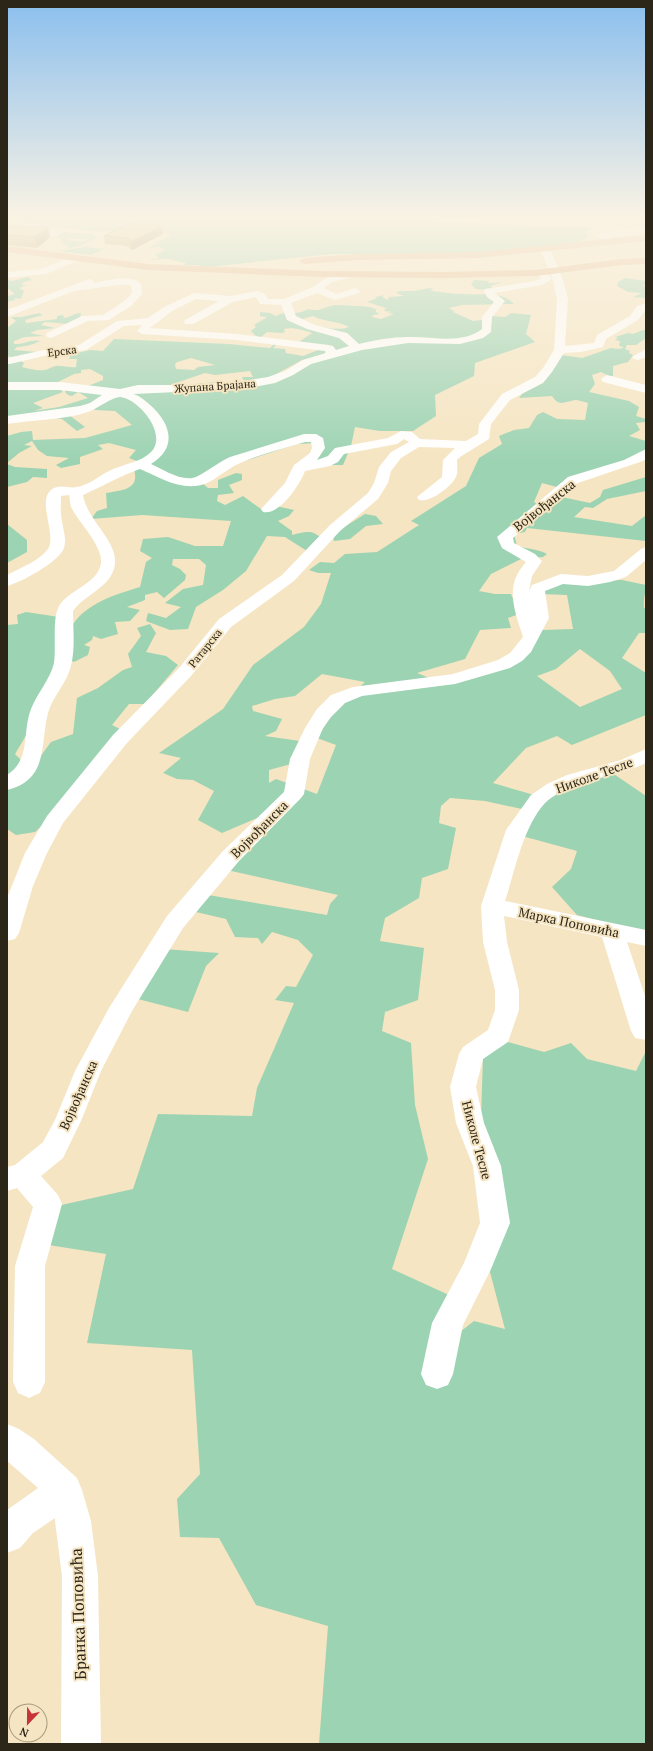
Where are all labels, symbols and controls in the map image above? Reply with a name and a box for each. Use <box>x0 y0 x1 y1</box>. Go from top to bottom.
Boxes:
street label: Ерска <box>47 342 78 360</box>
street label: Жупана Брајана <box>174 376 257 396</box>
street label: Војвођанска <box>509 475 579 535</box>
street label: Ратарска <box>185 625 225 670</box>
street label: Николе Тесле <box>553 753 635 797</box>
street label: Војвођанска <box>226 796 292 862</box>
street label: Марка Поповића <box>517 903 621 942</box>
street label: Војвођанска <box>55 1057 102 1133</box>
street label: Николе Тесле <box>458 1099 496 1181</box>
street label: Бранка Поповића <box>65 1548 91 1680</box>
north arrow <box>8 1703 48 1743</box>
text: N <box>17 1724 31 1740</box>

